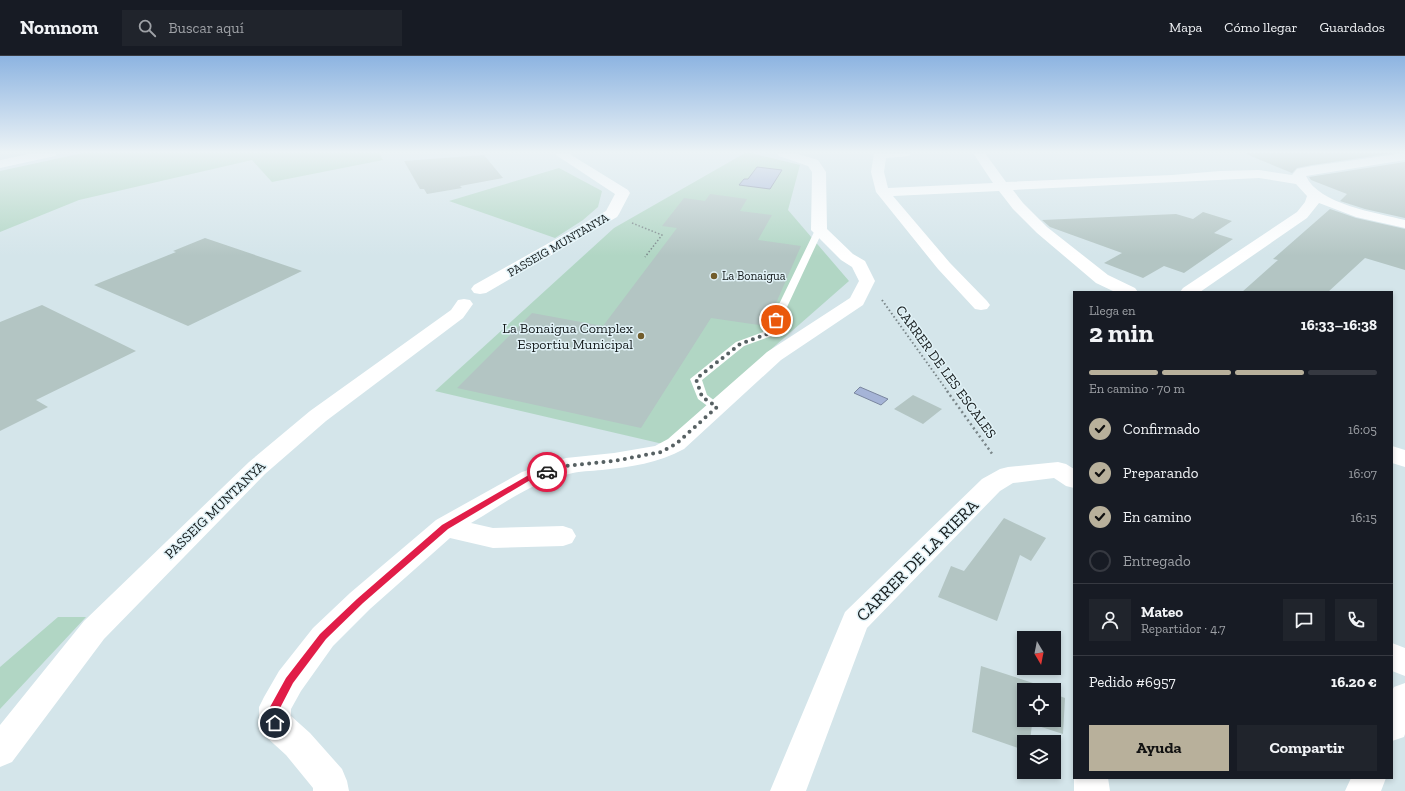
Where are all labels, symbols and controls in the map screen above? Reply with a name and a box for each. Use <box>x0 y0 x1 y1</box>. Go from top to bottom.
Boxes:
search box <box>122 10 402 46</box>
text: Nomnom <box>20 16 98 39</box>
icon: search <box>136 17 158 39</box>
text: Buscar aquí <box>168 19 244 37</box>
text: Mapa <box>1169 19 1202 36</box>
text: Cómo llegar <box>1224 19 1297 36</box>
text: Guardados <box>1319 19 1385 36</box>
street label: PASSEIG MUNTANYA <box>505 210 611 280</box>
place label: La Bonaigua <box>722 269 786 283</box>
marker: La Bonaigua <box>709 271 719 281</box>
street label: CARRER DE LES ESCALES <box>892 302 1000 442</box>
pin <box>759 303 793 337</box>
text: Llega en <box>1089 303 1136 318</box>
icon: bag <box>765 309 787 331</box>
text: 16:33–16:38 <box>1301 316 1377 334</box>
text: 2 min <box>1089 317 1154 349</box>
place label: La Bonaigua Complex Esportiu Municipal <box>502 320 633 353</box>
marker: La Bonaigua Complex Esportiu Municipal <box>636 331 646 341</box>
text: En camino · 70 m <box>1089 381 1185 396</box>
icon: check <box>1089 418 1111 440</box>
text: Confirmado <box>1123 420 1200 438</box>
text: 16:05 <box>1348 422 1377 437</box>
courier <box>527 452 567 492</box>
street label: PASSEIG MUNTANYA <box>161 457 270 562</box>
icon: car <box>536 461 558 483</box>
icon: check <box>1089 462 1111 484</box>
text: Preparando <box>1123 464 1199 482</box>
text: 16:07 <box>1349 466 1377 481</box>
street label: CARRER DE LA RIERA <box>852 494 983 625</box>
icon: check <box>1089 506 1111 528</box>
text: En camino <box>1123 508 1191 526</box>
text: 16:15 <box>1351 510 1377 525</box>
text: Entregado <box>1123 552 1191 570</box>
button: person <box>1089 599 1131 641</box>
button: chat <box>1283 599 1325 641</box>
button: phone <box>1335 599 1377 641</box>
text: Mateo <box>1141 603 1183 621</box>
text: Repartidor · 4.7 <box>1141 621 1225 636</box>
north arrow <box>1017 631 1061 675</box>
map controls <box>1017 631 1061 779</box>
text: Pedido #6957 <box>1089 673 1176 691</box>
text: 16.20 € <box>1331 673 1377 691</box>
button: locate <box>1017 683 1061 727</box>
pin <box>258 706 292 740</box>
icon: home <box>264 712 286 734</box>
button: Ayuda <box>1089 725 1229 771</box>
button: Compartir <box>1237 725 1377 771</box>
button: layers <box>1017 735 1061 779</box>

